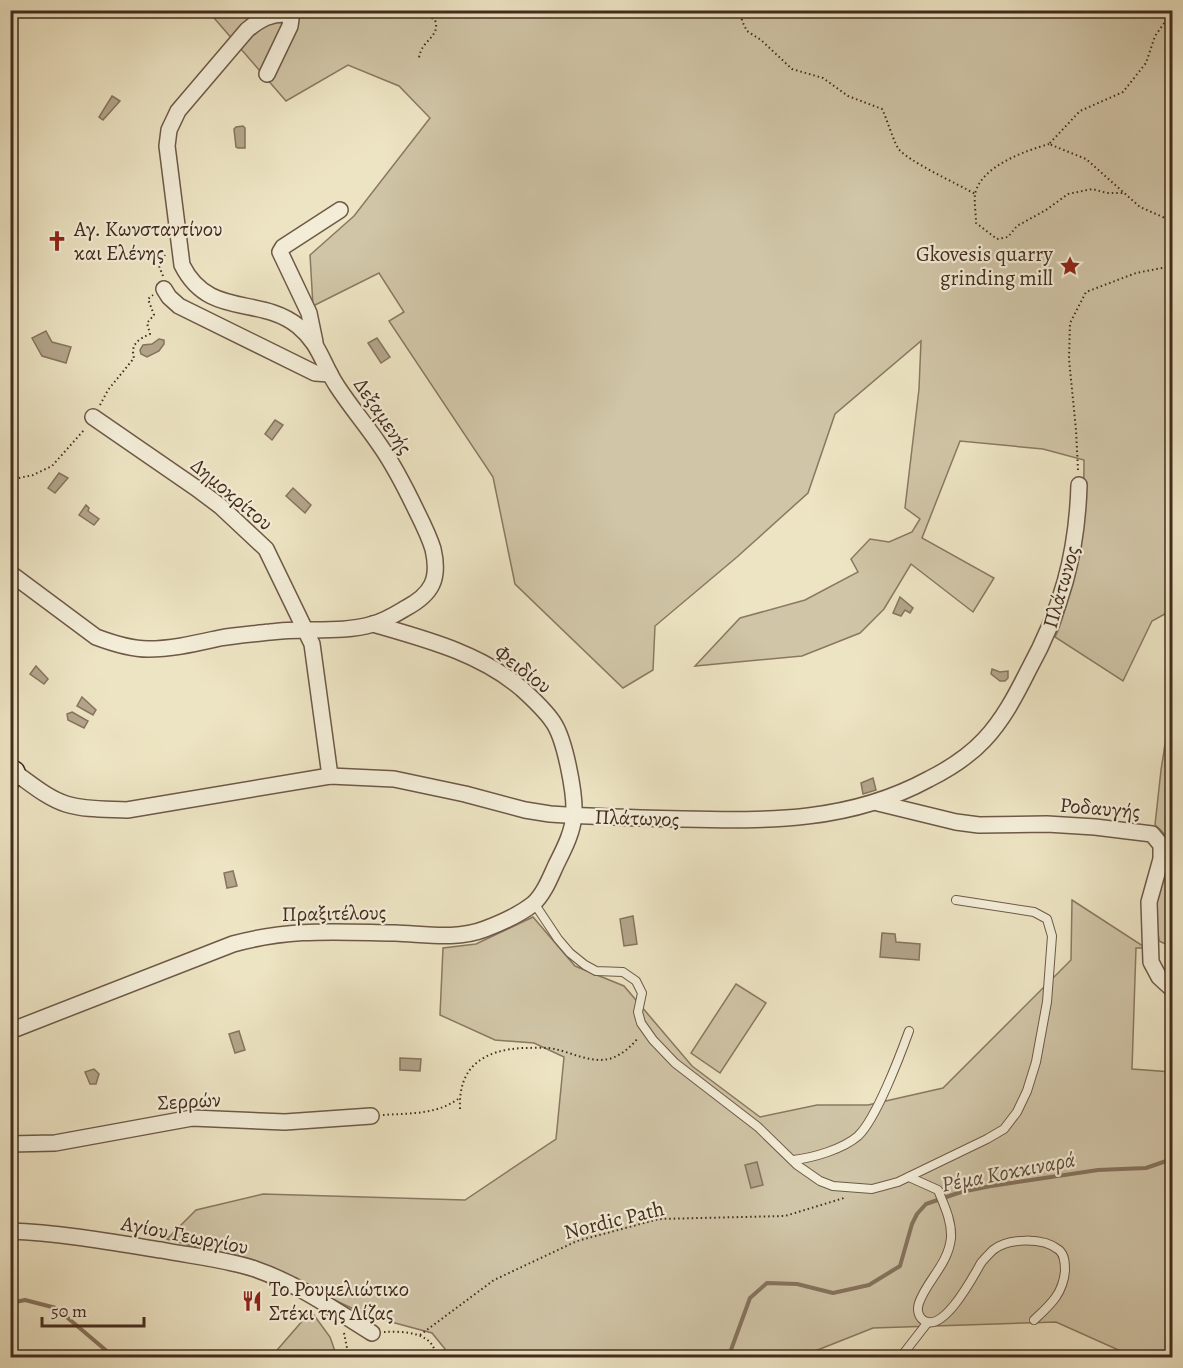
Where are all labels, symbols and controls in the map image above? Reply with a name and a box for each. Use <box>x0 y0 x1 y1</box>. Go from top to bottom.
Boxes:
place label: Αγ. Κωνσταντίνου και Ελένης <box>73 215 223 267</box>
church icon: Αγ. Κωνσταντίνου και Ελένης <box>45 229 69 253</box>
place label: Gkovesis quarry grinding mill <box>916 240 1054 292</box>
place icon: Gkovesis quarry grinding mill <box>1058 254 1082 278</box>
street label: Δεξαμενής <box>347 372 419 460</box>
street label: Δημοκρίτου <box>185 451 279 537</box>
street label: Πλάτωνος <box>1036 542 1086 632</box>
street label: Φειδίου <box>489 638 557 700</box>
street label: Ροδαυγής <box>1059 791 1141 825</box>
street label: Πλάτωνος <box>594 803 680 833</box>
street label: Πραξιτέλους <box>281 898 387 928</box>
street label: Σερρών <box>157 1085 222 1117</box>
water label: Ρέμα Κοκκιναρά <box>939 1144 1078 1200</box>
street label: Nordic Path <box>561 1194 667 1246</box>
street label: Αγίου Γεωργίου <box>118 1209 251 1261</box>
place label: Το Ρουμελιώτικο Στέκι της Λίζας <box>269 1275 409 1327</box>
restaurant icon: Το Ρουμελιώτικο Στέκι της Λίζας <box>240 1289 264 1313</box>
scale bar <box>42 1290 144 1328</box>
text: 50 m <box>51 1299 87 1323</box>

